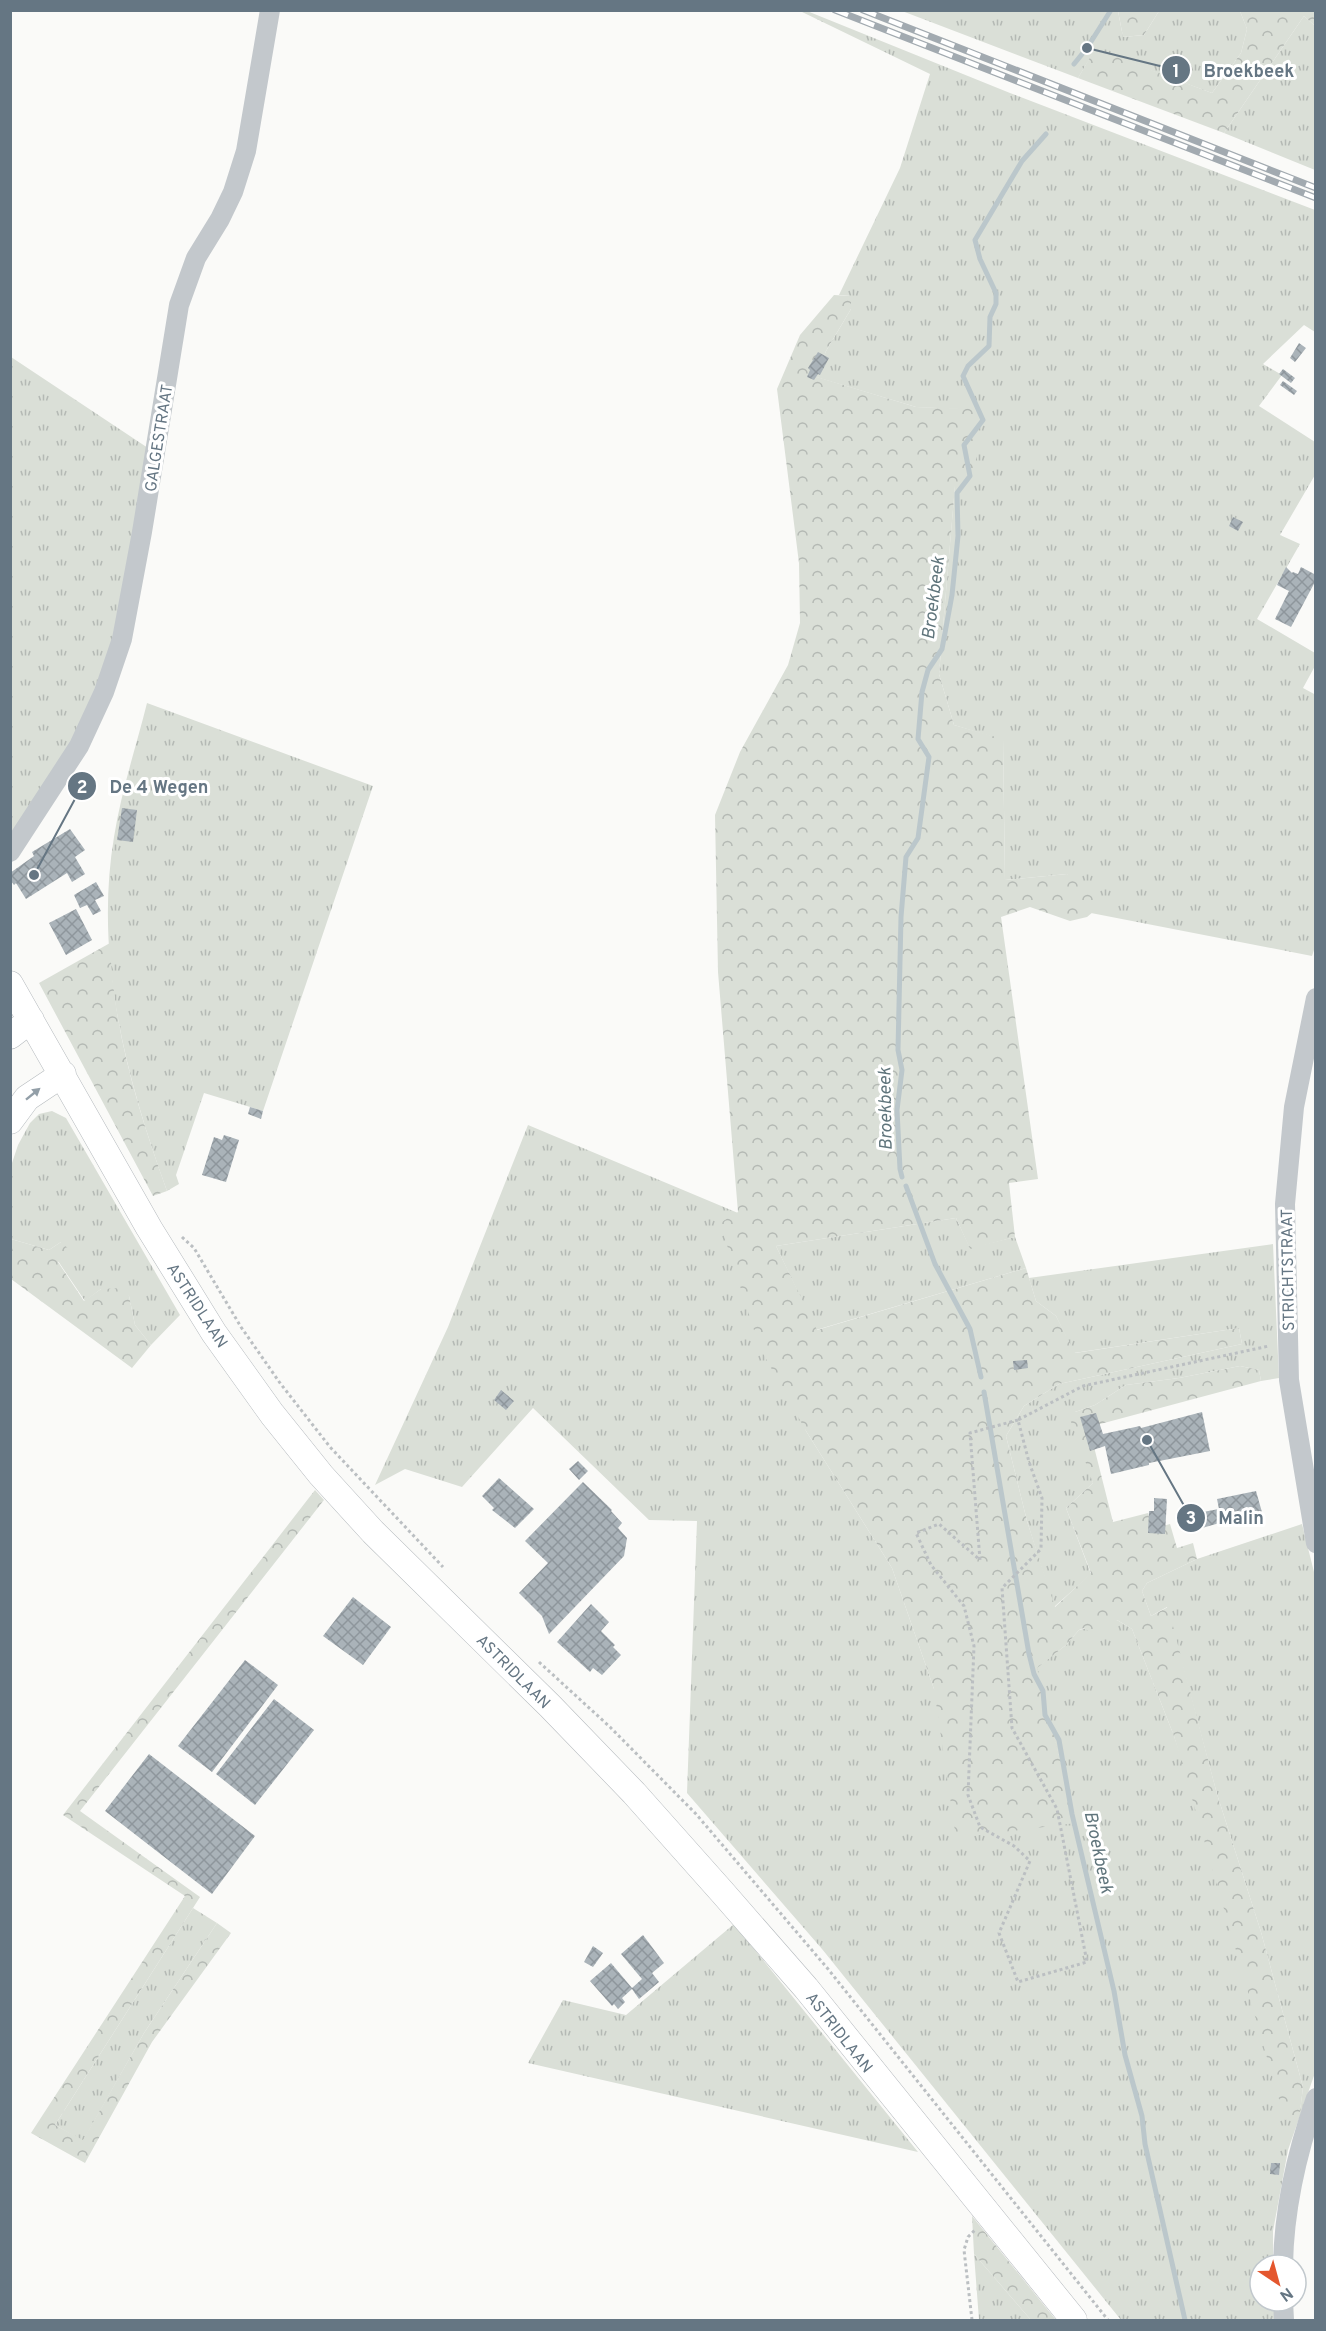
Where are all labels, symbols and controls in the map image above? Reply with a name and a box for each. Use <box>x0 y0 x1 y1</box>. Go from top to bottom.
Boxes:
callout: Broekbeek <box>1161 52 1306 88</box>
text: 1 <box>1172 61 1180 84</box>
text: Broekbeek <box>1204 61 1294 84</box>
street label: GALGESTRAAT <box>142 383 178 493</box>
water label: Broekbeek <box>918 554 951 641</box>
callout: De 4 Wegen <box>67 768 220 804</box>
text: 2 <box>76 777 88 800</box>
text: De 4 Wegen <box>110 777 208 800</box>
water label: Broekbeek <box>874 1066 899 1151</box>
one-way arrow <box>25 1087 41 1100</box>
street label: STRICHTSTRAAT <box>1278 1209 1300 1331</box>
street label: ASTRIDLAAN <box>161 1260 231 1352</box>
callout: Malin <box>1176 1500 1275 1536</box>
text: 3 <box>1186 1508 1196 1531</box>
text: Malin <box>1218 1508 1264 1531</box>
street label: ASTRIDLAAN <box>471 1631 554 1714</box>
water label: Broekbeek <box>1078 1809 1118 1896</box>
street label: ASTRIDLAAN <box>801 1989 876 2078</box>
north arrow <box>1248 2253 1308 2313</box>
text: N <box>1275 2282 1296 2305</box>

